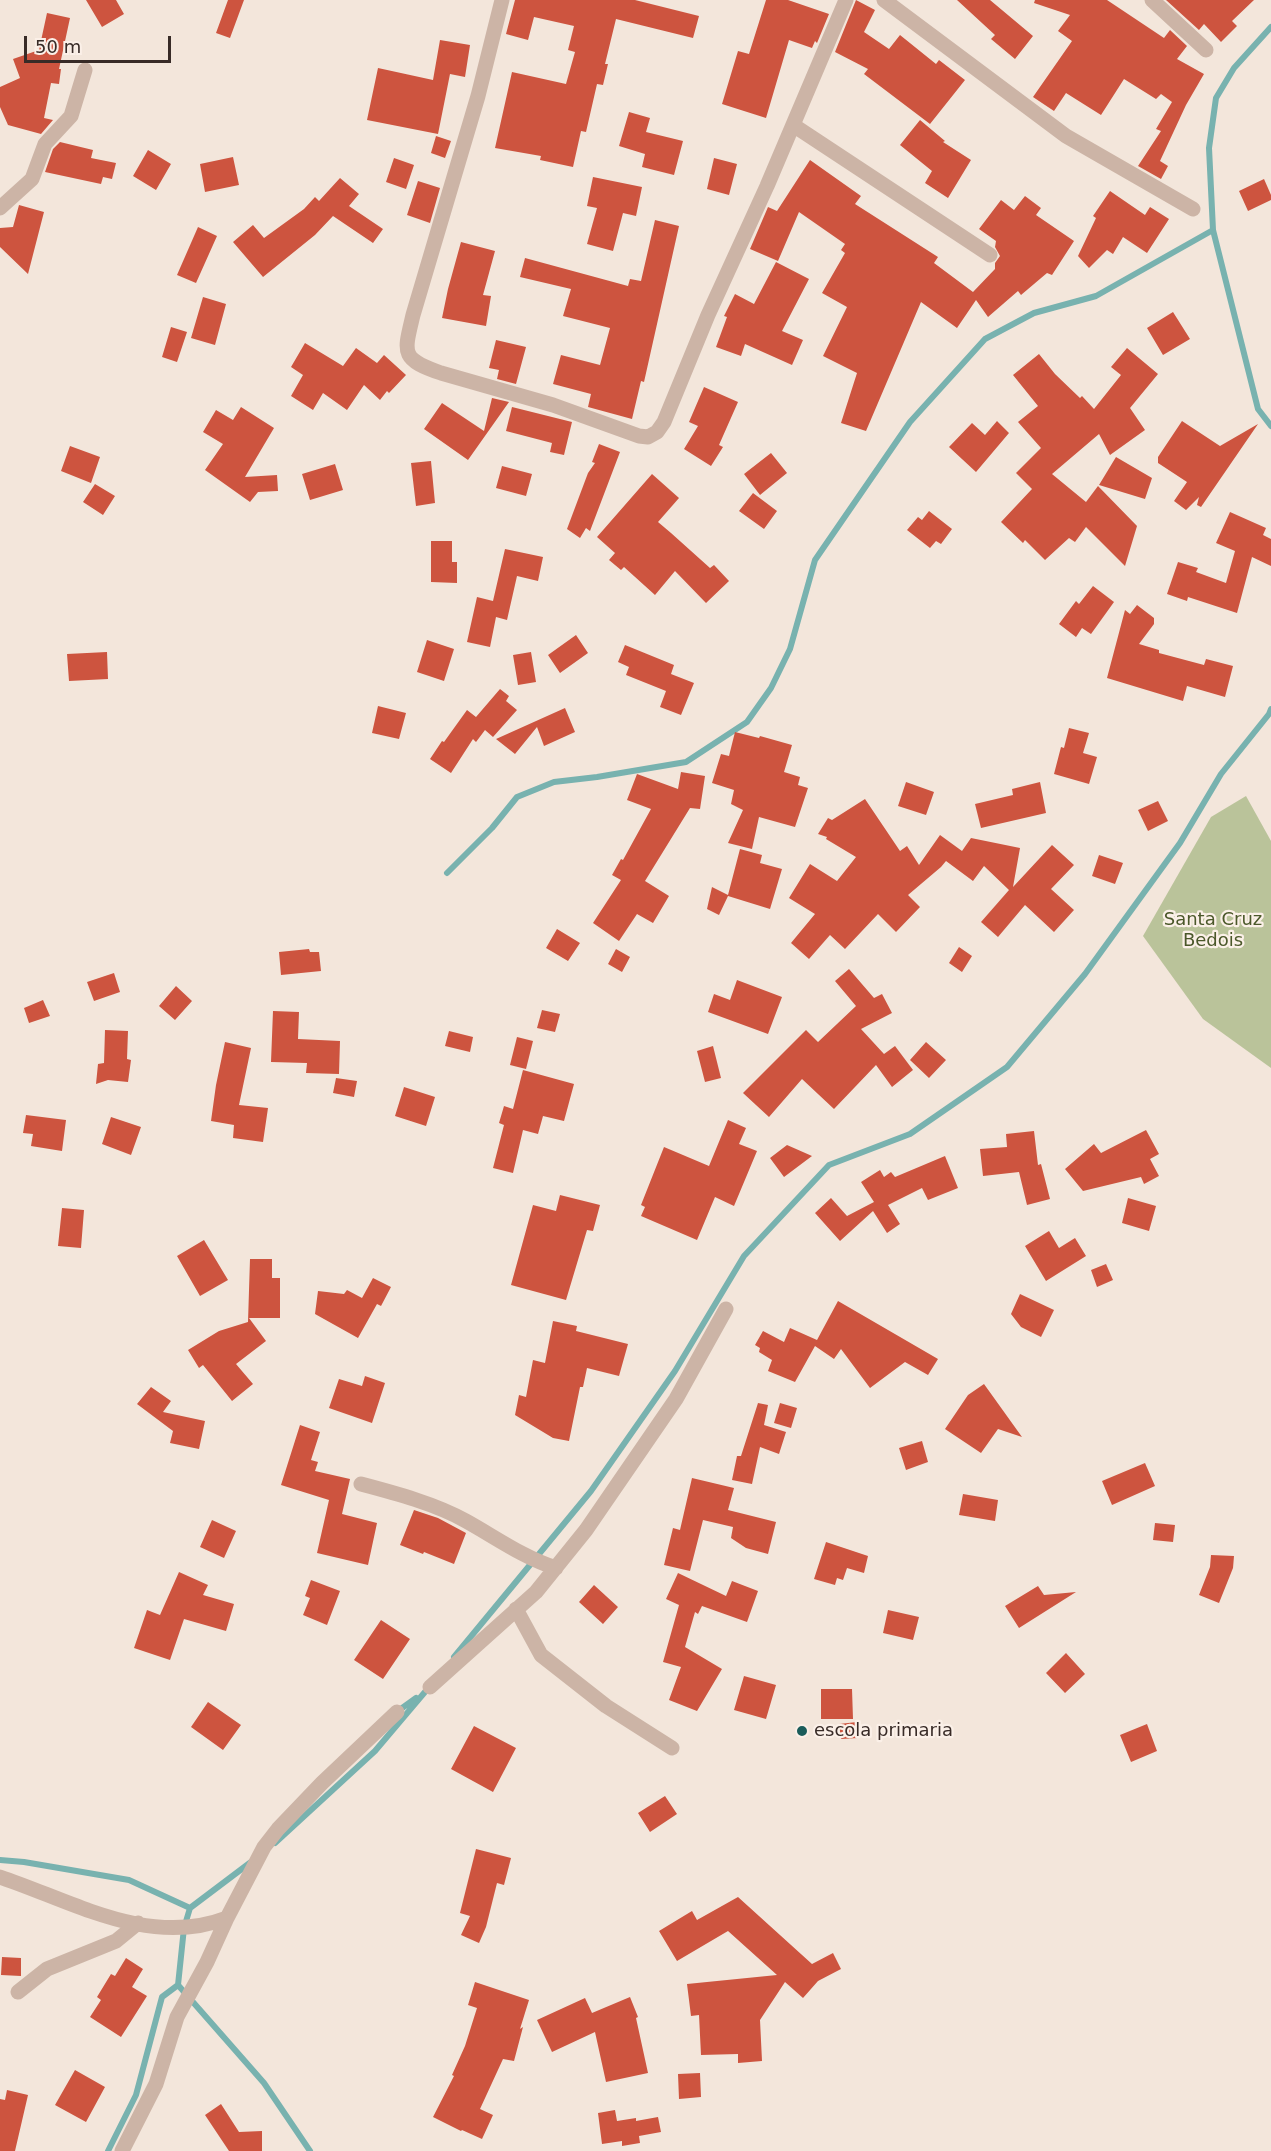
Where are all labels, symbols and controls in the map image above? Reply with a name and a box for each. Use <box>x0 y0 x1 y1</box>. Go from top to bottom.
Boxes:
scale bar <box>27 24 174 62</box>
text: 50 m <box>35 36 81 57</box>
park label: Santa Cruz Bedois <box>1164 909 1262 952</box>
place label: escola primaria <box>814 1720 953 1742</box>
marker: escola primaria <box>795 1724 809 1738</box>

